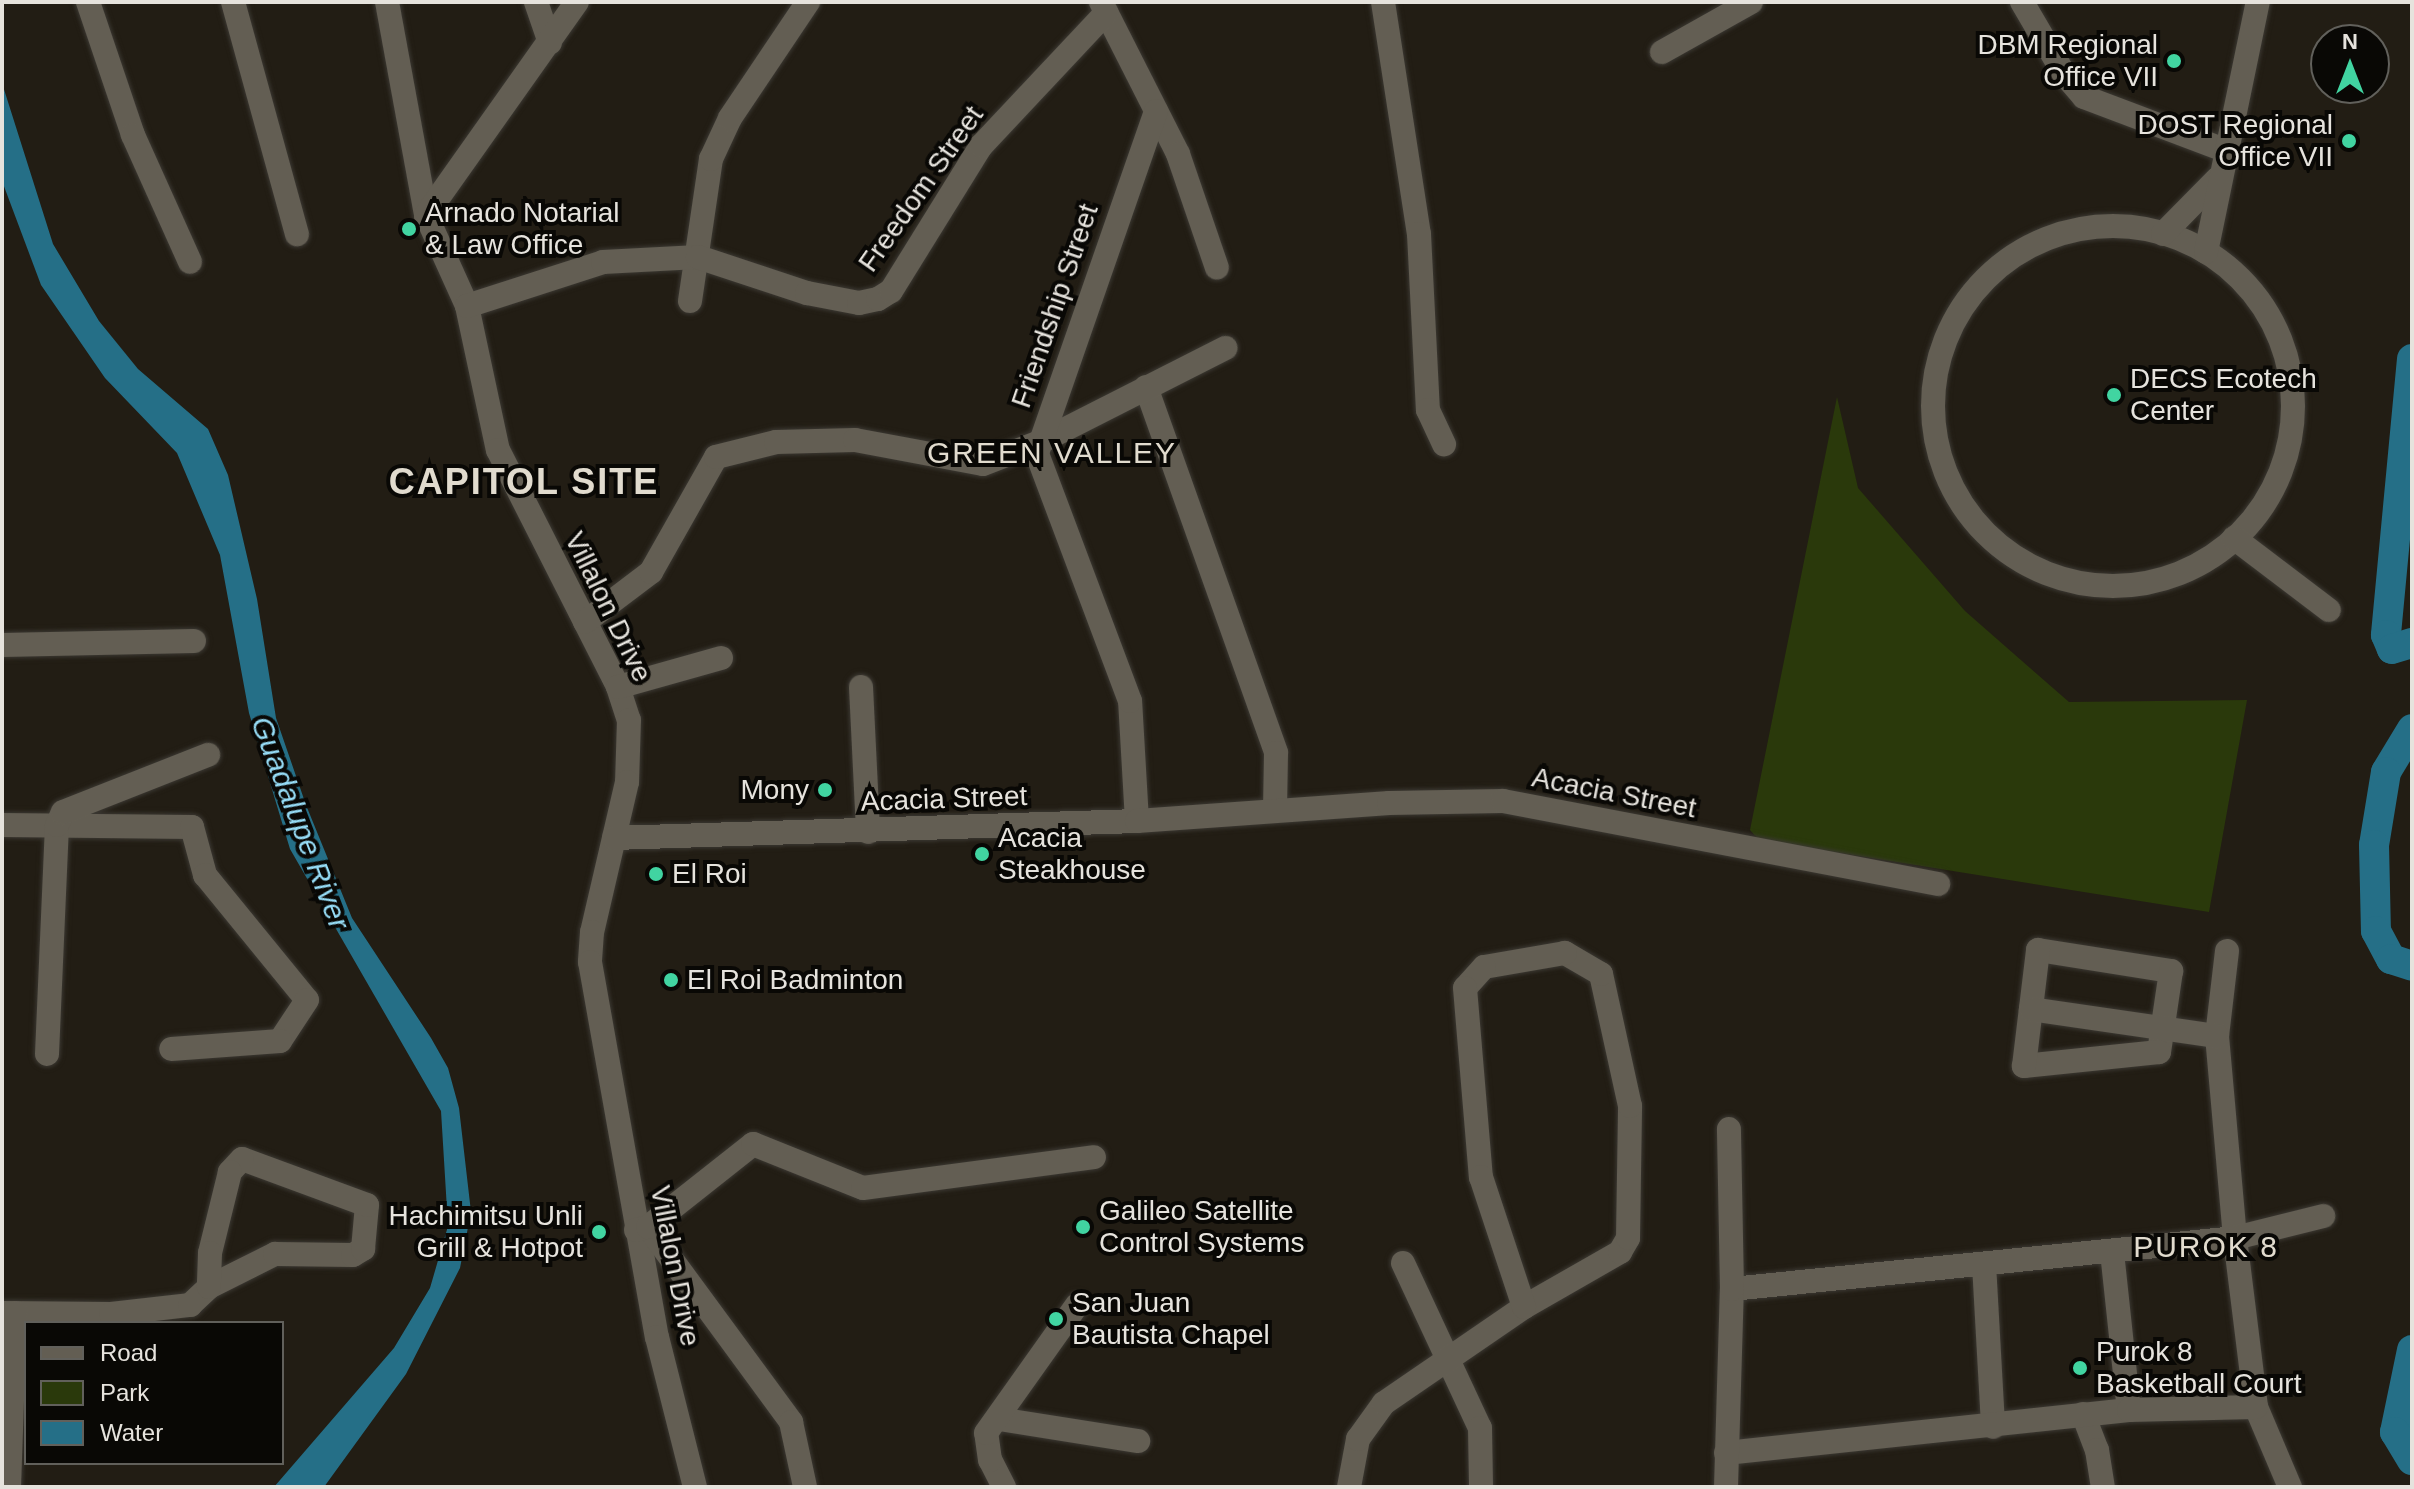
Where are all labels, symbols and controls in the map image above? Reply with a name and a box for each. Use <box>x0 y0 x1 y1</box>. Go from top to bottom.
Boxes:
north arrow <box>2310 24 2390 104</box>
place label: DBM Regional Office VII <box>1977 28 2158 94</box>
text: N <box>2342 29 2358 54</box>
marker: DBM Regional Office VII <box>2165 52 2183 70</box>
street label: Freedom Street <box>851 100 991 278</box>
place label: DOST Regional Office VII <box>2137 108 2333 174</box>
marker: DOST Regional Office VII <box>2340 132 2358 150</box>
place label: Arnado Notarial & Law Office <box>425 196 620 262</box>
street label: Friendship Street <box>1004 200 1106 412</box>
marker: Arnado Notarial & Law Office <box>400 220 418 238</box>
place label: DECS Ecotech Center <box>2130 362 2317 428</box>
marker: DECS Ecotech Center <box>2105 386 2123 404</box>
district label: GREEN VALLEY <box>927 435 1177 471</box>
district label: CAPITOL SITE <box>388 460 660 504</box>
street label: Villalon Drive <box>557 526 659 688</box>
water label: Guadalupe River <box>243 711 357 935</box>
street label: Acacia Street <box>1529 761 1699 825</box>
place label: Mony <box>741 773 809 807</box>
street label: Acacia Street <box>860 779 1028 819</box>
marker: Mony <box>816 781 834 799</box>
place label: Acacia Steakhouse <box>998 821 1146 887</box>
marker: Acacia Steakhouse <box>973 845 991 863</box>
place label: El Roi <box>672 857 747 891</box>
marker: El Roi <box>647 865 665 883</box>
place label: El Roi Badminton <box>687 963 903 997</box>
marker: El Roi Badminton <box>662 971 680 989</box>
street label: Villalon Drive <box>643 1183 707 1349</box>
place label: Galileo Satellite Control Systems <box>1099 1194 1304 1260</box>
place label: Hachimitsu Unli Grill & Hotpot <box>389 1199 583 1265</box>
marker: Galileo Satellite Control Systems <box>1074 1218 1092 1236</box>
marker: Hachimitsu Unli Grill & Hotpot <box>590 1223 608 1241</box>
district label: PUROK 8 <box>2133 1229 2279 1265</box>
place label: San Juan Bautista Chapel <box>1072 1286 1270 1352</box>
marker: San Juan Bautista Chapel <box>1047 1310 1065 1328</box>
legend <box>24 1321 284 1465</box>
place label: Purok 8 Basketball Court <box>2096 1335 2301 1401</box>
text: Road <box>100 1339 157 1366</box>
marker: Purok 8 Basketball Court <box>2071 1359 2089 1377</box>
text: Park <box>100 1379 149 1406</box>
text: Water <box>100 1419 163 1446</box>

